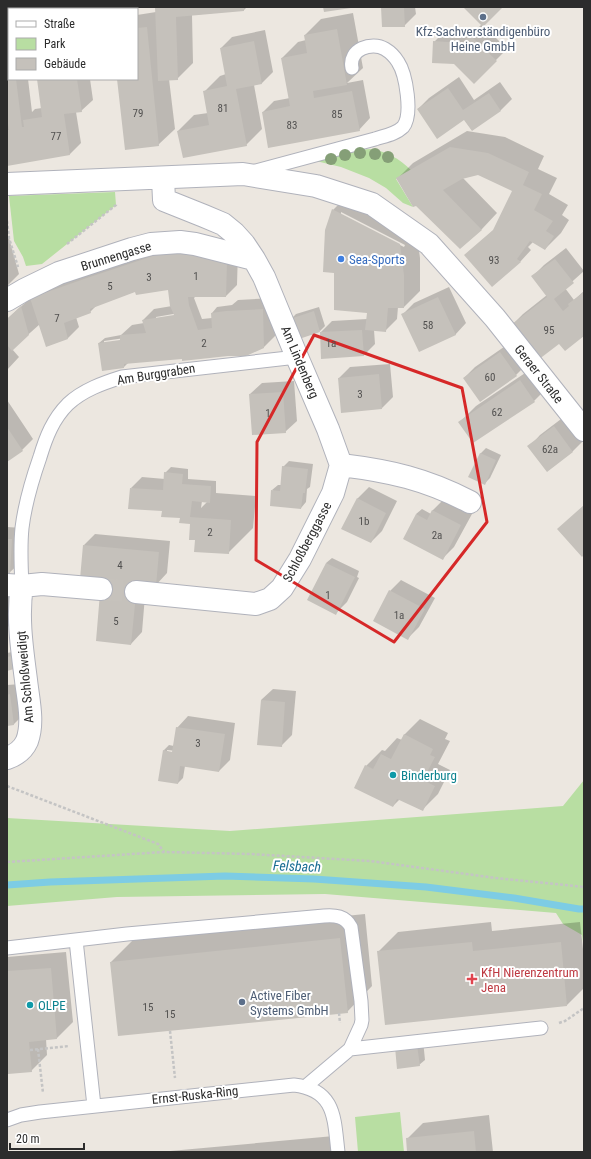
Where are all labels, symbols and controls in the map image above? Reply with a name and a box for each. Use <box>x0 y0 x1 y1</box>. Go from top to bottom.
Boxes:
legend <box>8 8 138 80</box>
marker: Kfz-Sachverständigenbüro Heine GmbH <box>478 12 488 22</box>
text: Straße <box>44 17 75 31</box>
place label: Kfz-Sachverständigenbüro Heine GmbH <box>416 24 550 54</box>
text: Park <box>44 37 66 51</box>
text: Gebäude <box>44 57 86 71</box>
house number: 81 <box>218 102 228 115</box>
house number: 79 <box>133 107 143 120</box>
house number: 85 <box>332 108 342 121</box>
house number: 83 <box>287 119 297 132</box>
house number: 77 <box>51 130 61 143</box>
street label: Brunnengasse <box>79 238 153 274</box>
place label: Sea-Sports <box>349 252 405 267</box>
marker: Sea-Sports <box>336 254 346 264</box>
house number: 93 <box>489 254 499 267</box>
house number: 1 <box>193 270 199 283</box>
house number: 3 <box>146 271 152 284</box>
house number: 5 <box>107 280 113 293</box>
house number: 7 <box>54 312 60 325</box>
house number: 58 <box>423 319 433 332</box>
street label: Am Lindenberg <box>278 323 322 401</box>
house number: 95 <box>544 324 554 337</box>
house number: 2 <box>201 337 207 350</box>
house number: 1a <box>326 337 336 350</box>
street label: Geraer Straße <box>511 342 567 406</box>
street label: Am Burggraben <box>116 360 196 388</box>
house number: 60 <box>485 371 495 384</box>
house number: 3 <box>357 388 363 401</box>
house number: 62 <box>492 406 502 419</box>
house number: 1 <box>265 407 271 420</box>
house number: 62a <box>542 443 558 456</box>
street label: Schloßberggasse <box>280 499 334 585</box>
house number: 1b <box>359 515 369 528</box>
house number: 2 <box>207 526 213 539</box>
house number: 2a <box>432 529 442 542</box>
house number: 4 <box>117 559 123 572</box>
house number: 1 <box>325 589 331 602</box>
house number: 1a <box>394 609 404 622</box>
house number: 5 <box>113 615 119 628</box>
street label: Am Schloßweidigt <box>13 630 37 724</box>
house number: 3 <box>195 737 201 750</box>
place label: Binderburg <box>401 768 457 783</box>
marker: Binderburg <box>388 770 398 780</box>
water label: Felsbach <box>273 857 321 875</box>
place label: KfH Nierenzentrum Jena <box>481 965 579 995</box>
marker: KfH Nierenzentrum Jena <box>466 973 478 985</box>
place label: Active Fiber Systems GmbH <box>250 988 329 1018</box>
marker: Active Fiber Systems GmbH <box>237 997 247 1007</box>
place label: OLPE <box>38 998 66 1013</box>
marker: OLPE <box>25 1000 35 1010</box>
house number: 15 <box>143 1001 153 1014</box>
house number: 15 <box>165 1008 175 1021</box>
street label: Ernst-Ruska-Ring <box>151 1083 239 1107</box>
scale bar <box>10 1125 84 1151</box>
text: 20 m <box>16 1132 40 1146</box>

